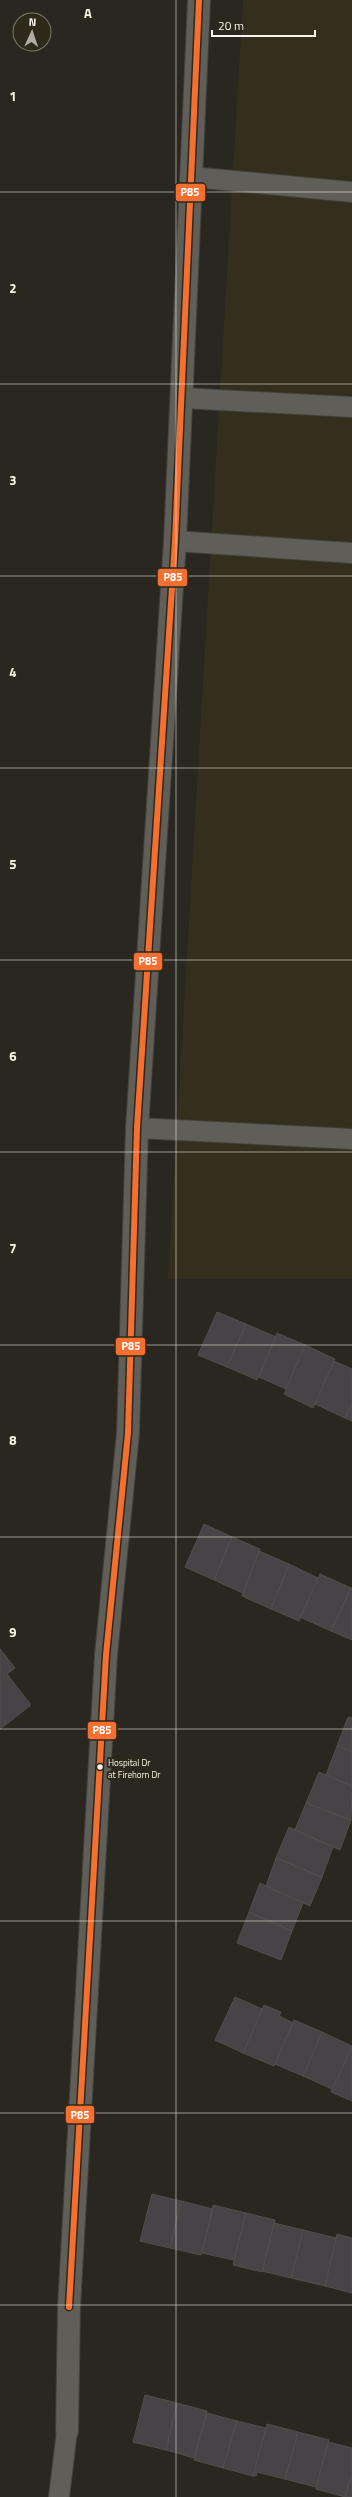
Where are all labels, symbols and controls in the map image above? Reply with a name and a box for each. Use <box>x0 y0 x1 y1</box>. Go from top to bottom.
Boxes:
text: A <box>84 3 92 23</box>
north arrow <box>12 12 52 52</box>
scale bar <box>212 12 315 38</box>
text: N <box>28 14 37 30</box>
text: 20 m <box>218 16 244 35</box>
text: 1 <box>9 86 17 106</box>
line badge: P85 <box>175 183 206 202</box>
text: P85 <box>181 184 199 200</box>
text: 2 <box>9 278 17 298</box>
text: 3 <box>9 470 17 490</box>
line badge: P85 <box>157 568 188 587</box>
text: P85 <box>164 569 182 585</box>
text: 4 <box>9 662 17 682</box>
text: 5 <box>9 854 17 874</box>
line badge: P85 <box>133 952 163 971</box>
text: P85 <box>139 953 157 969</box>
text: 6 <box>9 1046 17 1066</box>
text: 7 <box>9 1238 17 1258</box>
line badge: P85 <box>115 1337 146 1356</box>
text: P85 <box>122 1338 140 1354</box>
text: 8 <box>9 1430 17 1450</box>
text: 9 <box>9 1622 17 1642</box>
line badge: P85 <box>87 1721 117 1740</box>
text: P85 <box>93 1722 111 1738</box>
place label: Hospital Dr at Firehorn Dr <box>108 1756 160 1781</box>
marker: Hospital Dr at Firehorn Dr <box>95 1762 105 1772</box>
line badge: P85 <box>65 2105 95 2124</box>
text: P85 <box>71 2107 89 2123</box>

